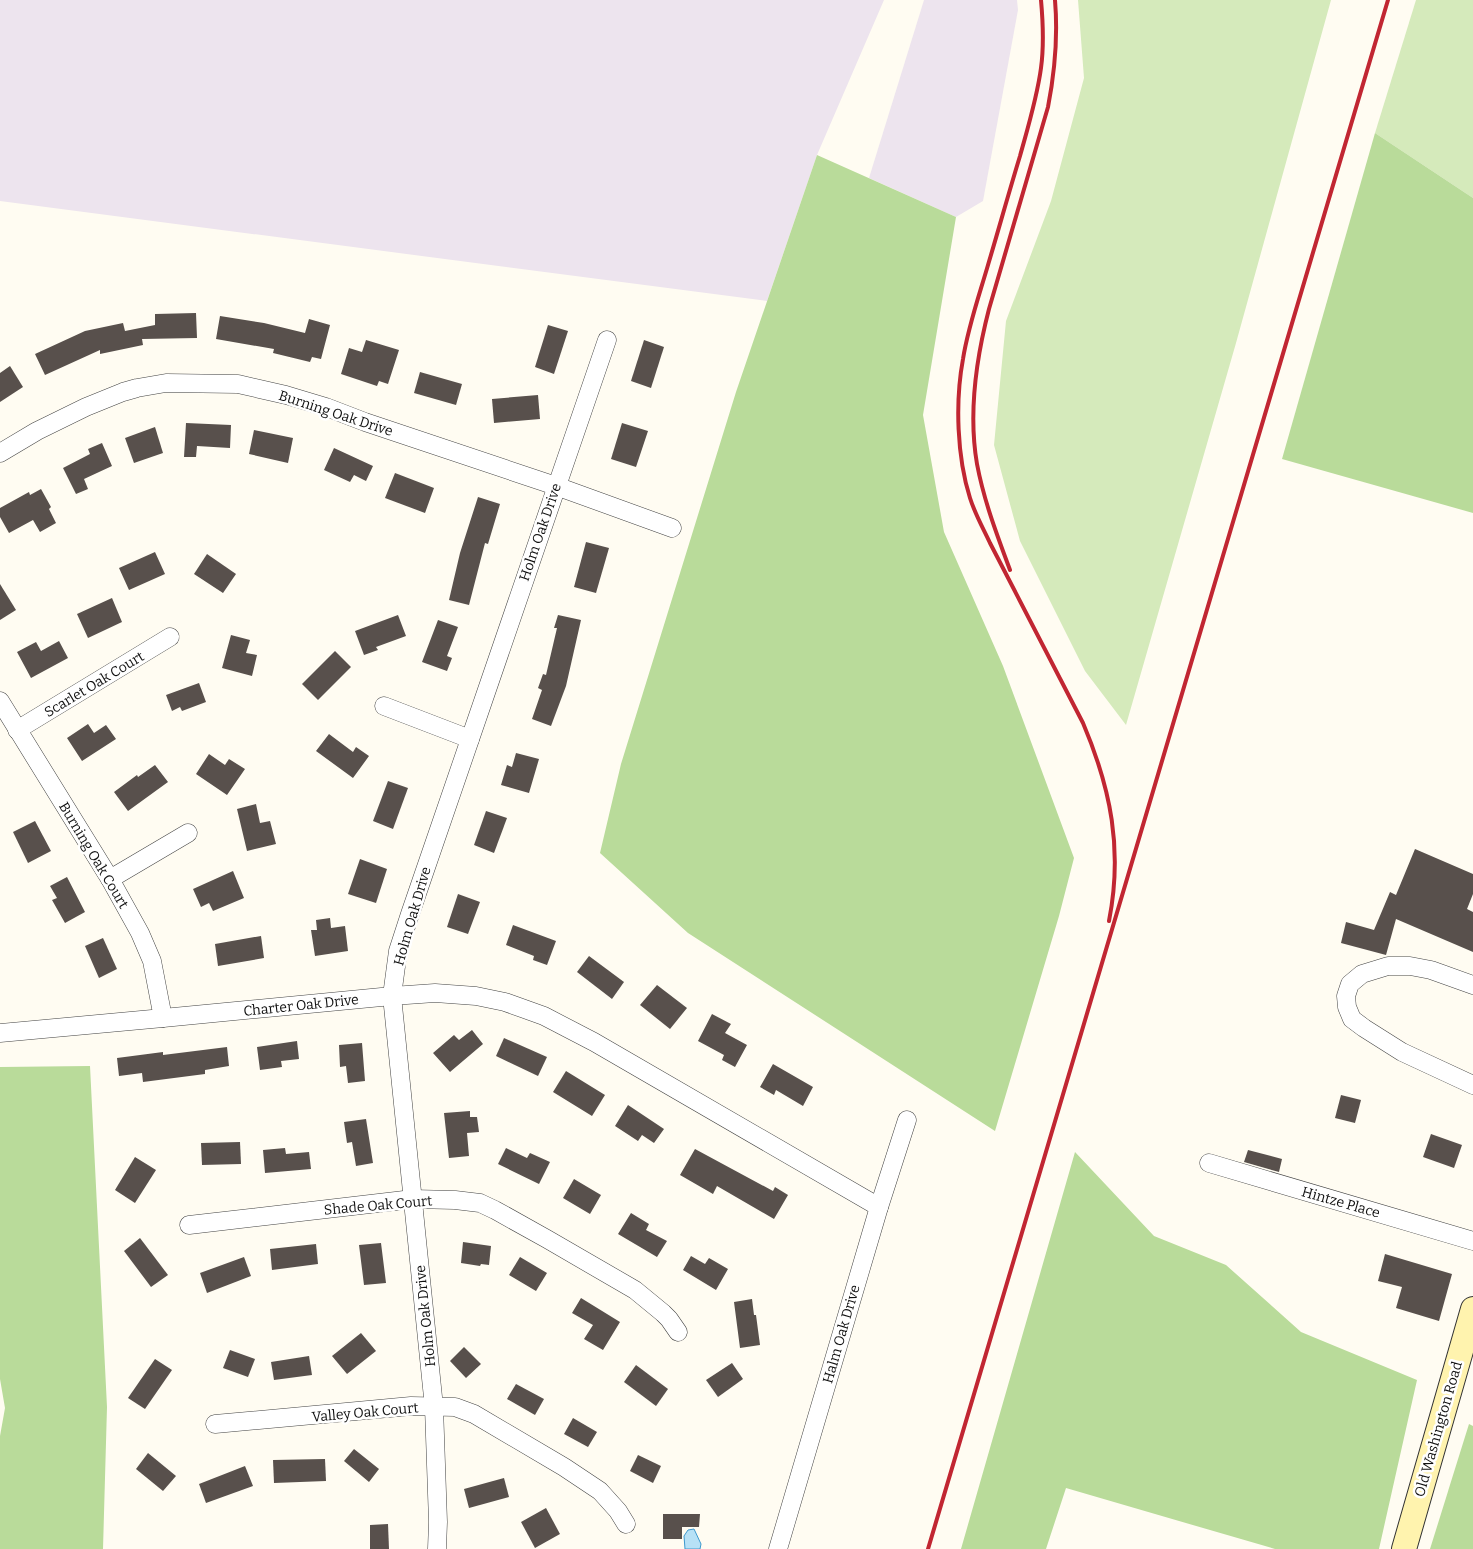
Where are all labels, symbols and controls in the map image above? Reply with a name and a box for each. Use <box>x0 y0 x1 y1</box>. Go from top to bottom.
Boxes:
street label: Burning Oak Drive <box>277 387 395 440</box>
street label: Holm Oak Drive <box>516 481 565 583</box>
street label: Scarlet Oak Court <box>41 648 147 721</box>
street label: Burning Oak Court <box>55 799 132 912</box>
street label: Holm Oak Drive <box>390 865 435 968</box>
street label: Charter Oak Drive <box>243 991 359 1020</box>
street label: Hintze Place <box>1300 1183 1382 1222</box>
street label: Shade Oak Court <box>323 1192 433 1219</box>
street label: Holm Oak Drive <box>412 1264 439 1368</box>
street label: Halm Oak Drive <box>819 1283 864 1385</box>
street label: Old Washington Road <box>1411 1360 1466 1499</box>
street label: Valley Oak Court <box>311 1399 419 1426</box>

